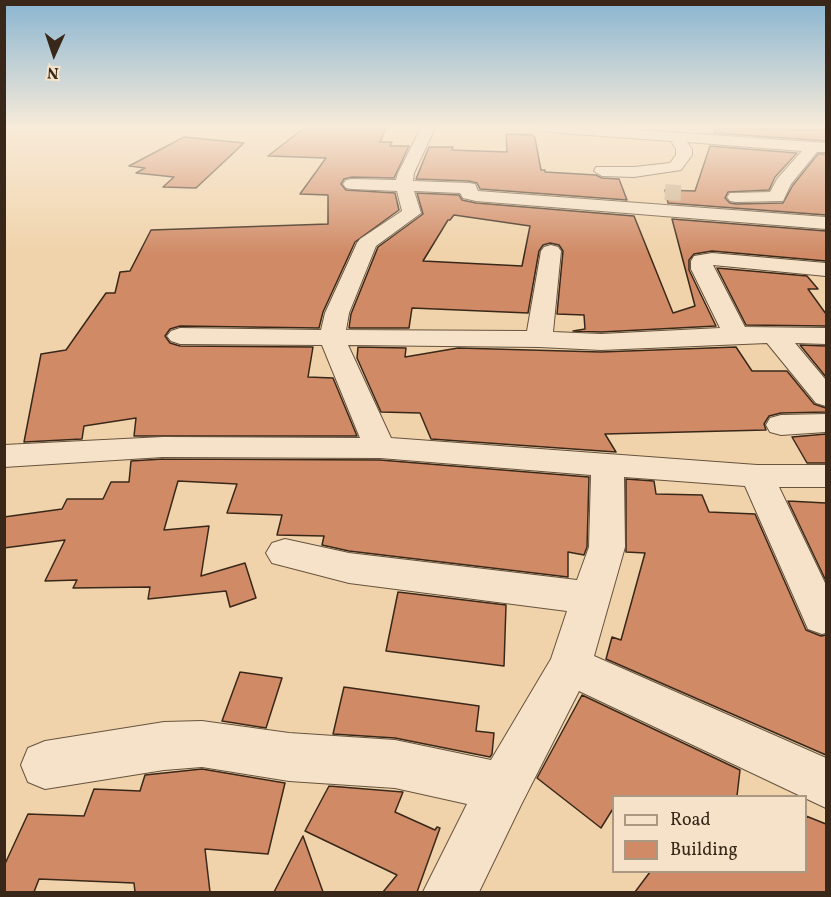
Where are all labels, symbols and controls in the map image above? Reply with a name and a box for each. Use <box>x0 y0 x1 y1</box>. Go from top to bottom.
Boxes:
north arrow <box>24 24 84 84</box>
text: N <box>47 61 59 83</box>
legend <box>612 795 807 873</box>
text: Road <box>670 808 711 833</box>
text: Building <box>670 838 738 863</box>

